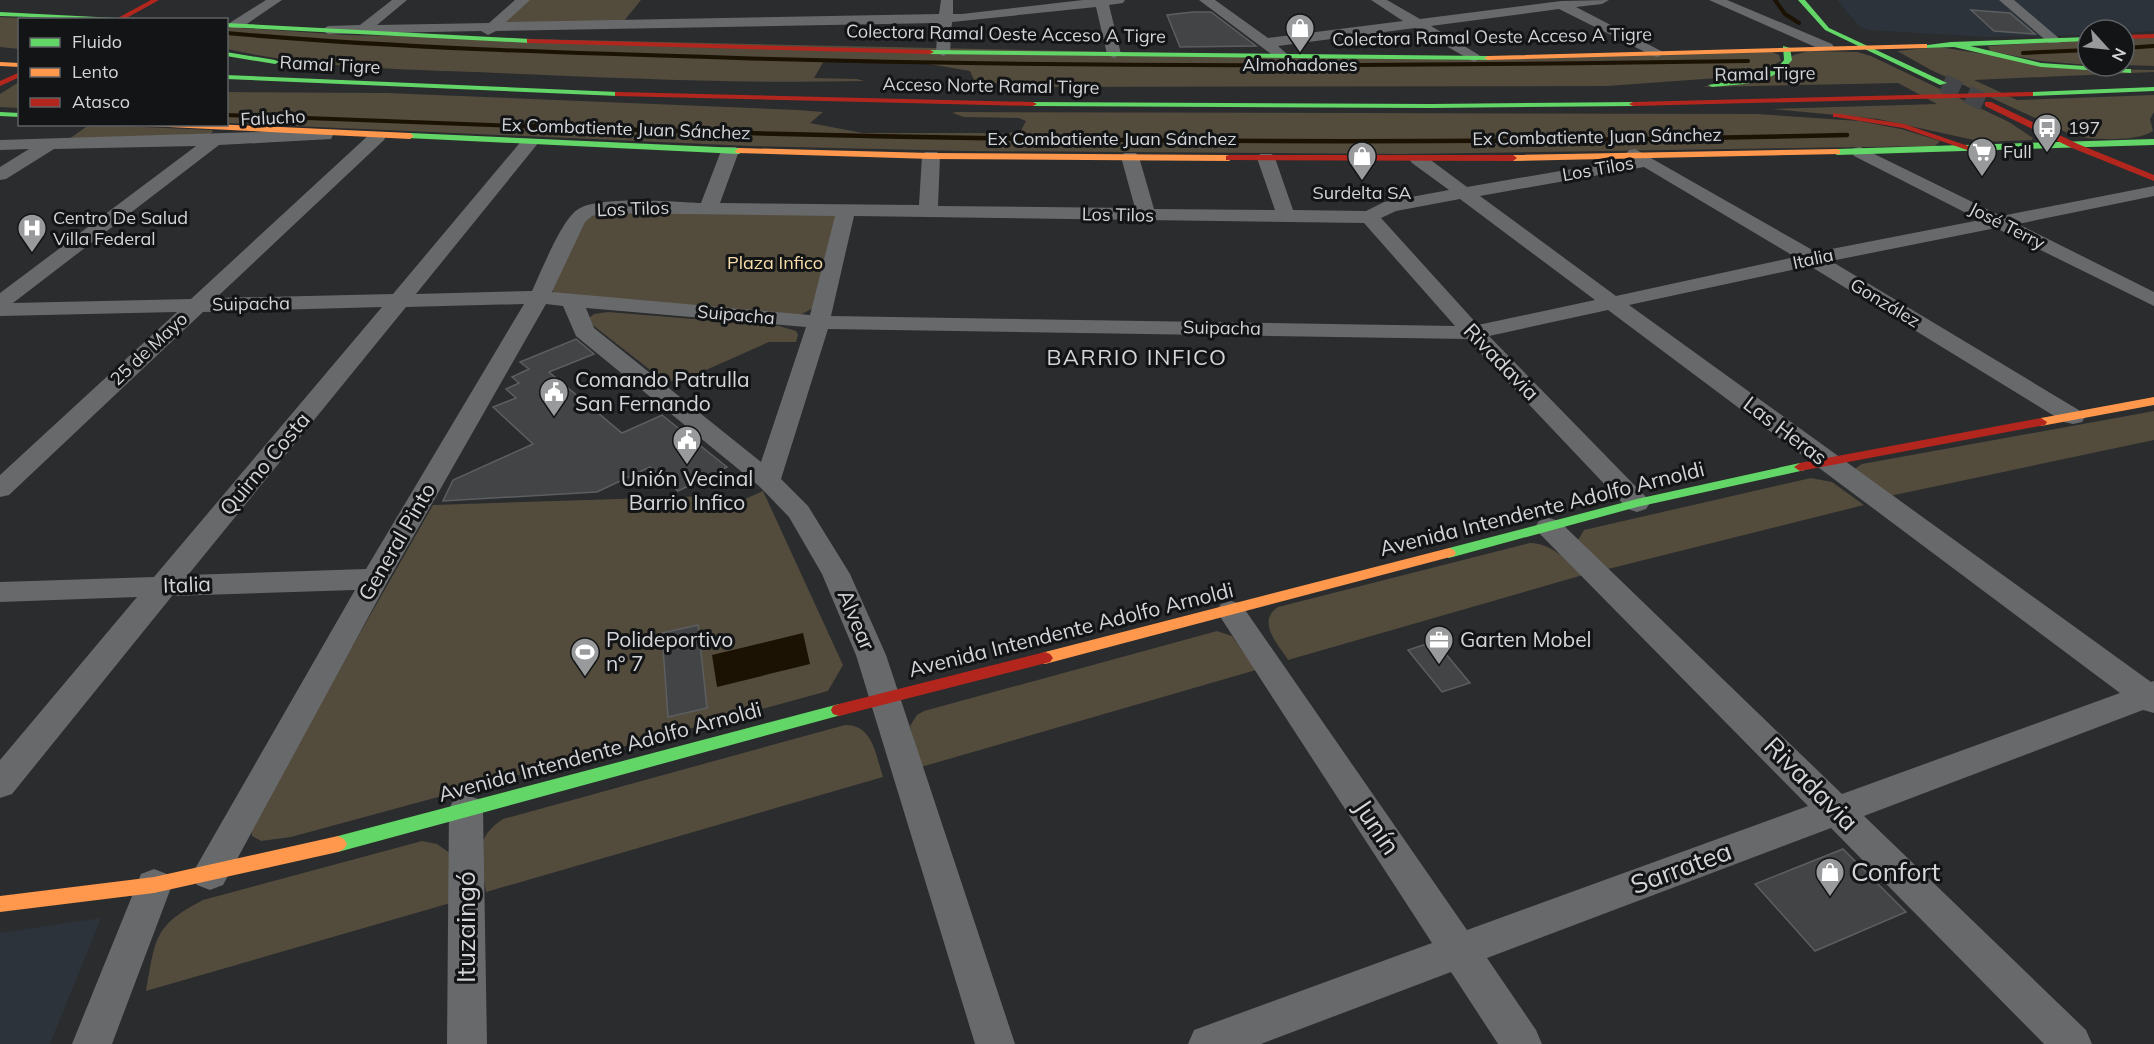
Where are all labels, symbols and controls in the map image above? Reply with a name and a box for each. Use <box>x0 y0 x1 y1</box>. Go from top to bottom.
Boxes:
shop icon: Almohadones <box>1284 12 1316 54</box>
legend <box>18 18 228 126</box>
north arrow <box>2076 18 2136 78</box>
street label: Colectora Ramal Oeste Acceso A Tigre <box>846 19 1166 48</box>
street label: Colectora Ramal Oeste Acceso A Tigre <box>1332 22 1652 51</box>
text: Fluido <box>72 30 122 53</box>
text: N <box>2108 45 2131 65</box>
street label: Ramal Tigre <box>279 50 381 79</box>
place label: Almohadones <box>1242 53 1358 76</box>
text: Lento <box>72 60 119 83</box>
street label: Ramal Tigre <box>1714 61 1816 86</box>
street label: Acceso Norte Ramal Tigre <box>882 72 1100 99</box>
text: Atasco <box>72 90 130 113</box>
street label: Falucho <box>240 104 306 131</box>
bus stop icon: 197 <box>2031 112 2063 154</box>
street label: Ex Combatiente Juan Sánchez <box>501 113 751 144</box>
place label: 197 <box>2068 116 2100 139</box>
street label: Ex Combatiente Juan Sánchez <box>1472 123 1722 150</box>
street label: Ex Combatiente Juan Sánchez <box>987 127 1237 150</box>
supermarket icon: Full <box>1966 136 1998 178</box>
shop icon: Surdelta SA <box>1346 140 1378 182</box>
place label: Full <box>2003 140 2032 163</box>
street label: Los Tilos <box>1560 151 1636 186</box>
place label: Surdelta SA <box>1312 181 1412 204</box>
street label: Los Tilos <box>596 196 670 221</box>
street label: José Terry <box>1965 197 2049 255</box>
street label: Los Tilos <box>1082 202 1154 227</box>
place label: Centro De Salud Villa Federal <box>53 206 188 250</box>
hospital icon: Centro De Salud Villa Federal <box>16 212 48 254</box>
street label: Italia <box>1790 243 1835 274</box>
park label: Plaza Infico <box>727 251 823 274</box>
street label: González <box>1846 273 1924 332</box>
street label: Suipacha <box>212 291 290 316</box>
street label: Suipacha <box>696 300 776 329</box>
street label: 25 de Mayo <box>105 307 192 390</box>
street label: Suipacha <box>1183 315 1261 340</box>
street label: Rivadavia <box>1459 317 1545 405</box>
district label: BARRIO INFICO <box>1046 343 1228 371</box>
place label: Comando Patrulla San Fernando <box>575 366 750 416</box>
public building icon: Comando Patrulla San Fernando <box>538 376 570 418</box>
street label: Las Heras <box>1739 390 1833 470</box>
street label: Quirno Costa <box>214 407 315 520</box>
public building icon: Unión Vecinal Barrio Infico <box>671 424 703 466</box>
street label: Avenida Intendente Adolfo Arnoldi <box>1377 455 1707 561</box>
place label: Unión Vecinal Barrio Infico <box>621 465 753 515</box>
street label: General Pinto <box>352 478 440 605</box>
street label: Italia <box>163 570 211 598</box>
street label: Avenida Intendente Adolfo Arnoldi <box>906 576 1236 682</box>
street label: Alvear <box>833 585 881 654</box>
office icon: Garten Mobel <box>1423 624 1455 666</box>
place label: Polideportivo n° 7 <box>606 626 733 676</box>
place label: Garten Mobel <box>1460 626 1592 652</box>
sports icon: Polideportivo n° 7 <box>569 636 601 678</box>
street label: Avenida Intendente Adolfo Arnoldi <box>435 695 764 807</box>
street label: Rivadavia <box>1757 730 1865 838</box>
street label: Junín <box>1347 793 1408 861</box>
street label: Sarratea <box>1626 834 1736 901</box>
place label: Confort <box>1851 855 1940 888</box>
shop icon: Confort <box>1814 856 1846 898</box>
street label: Ituzaingó <box>449 871 482 983</box>

